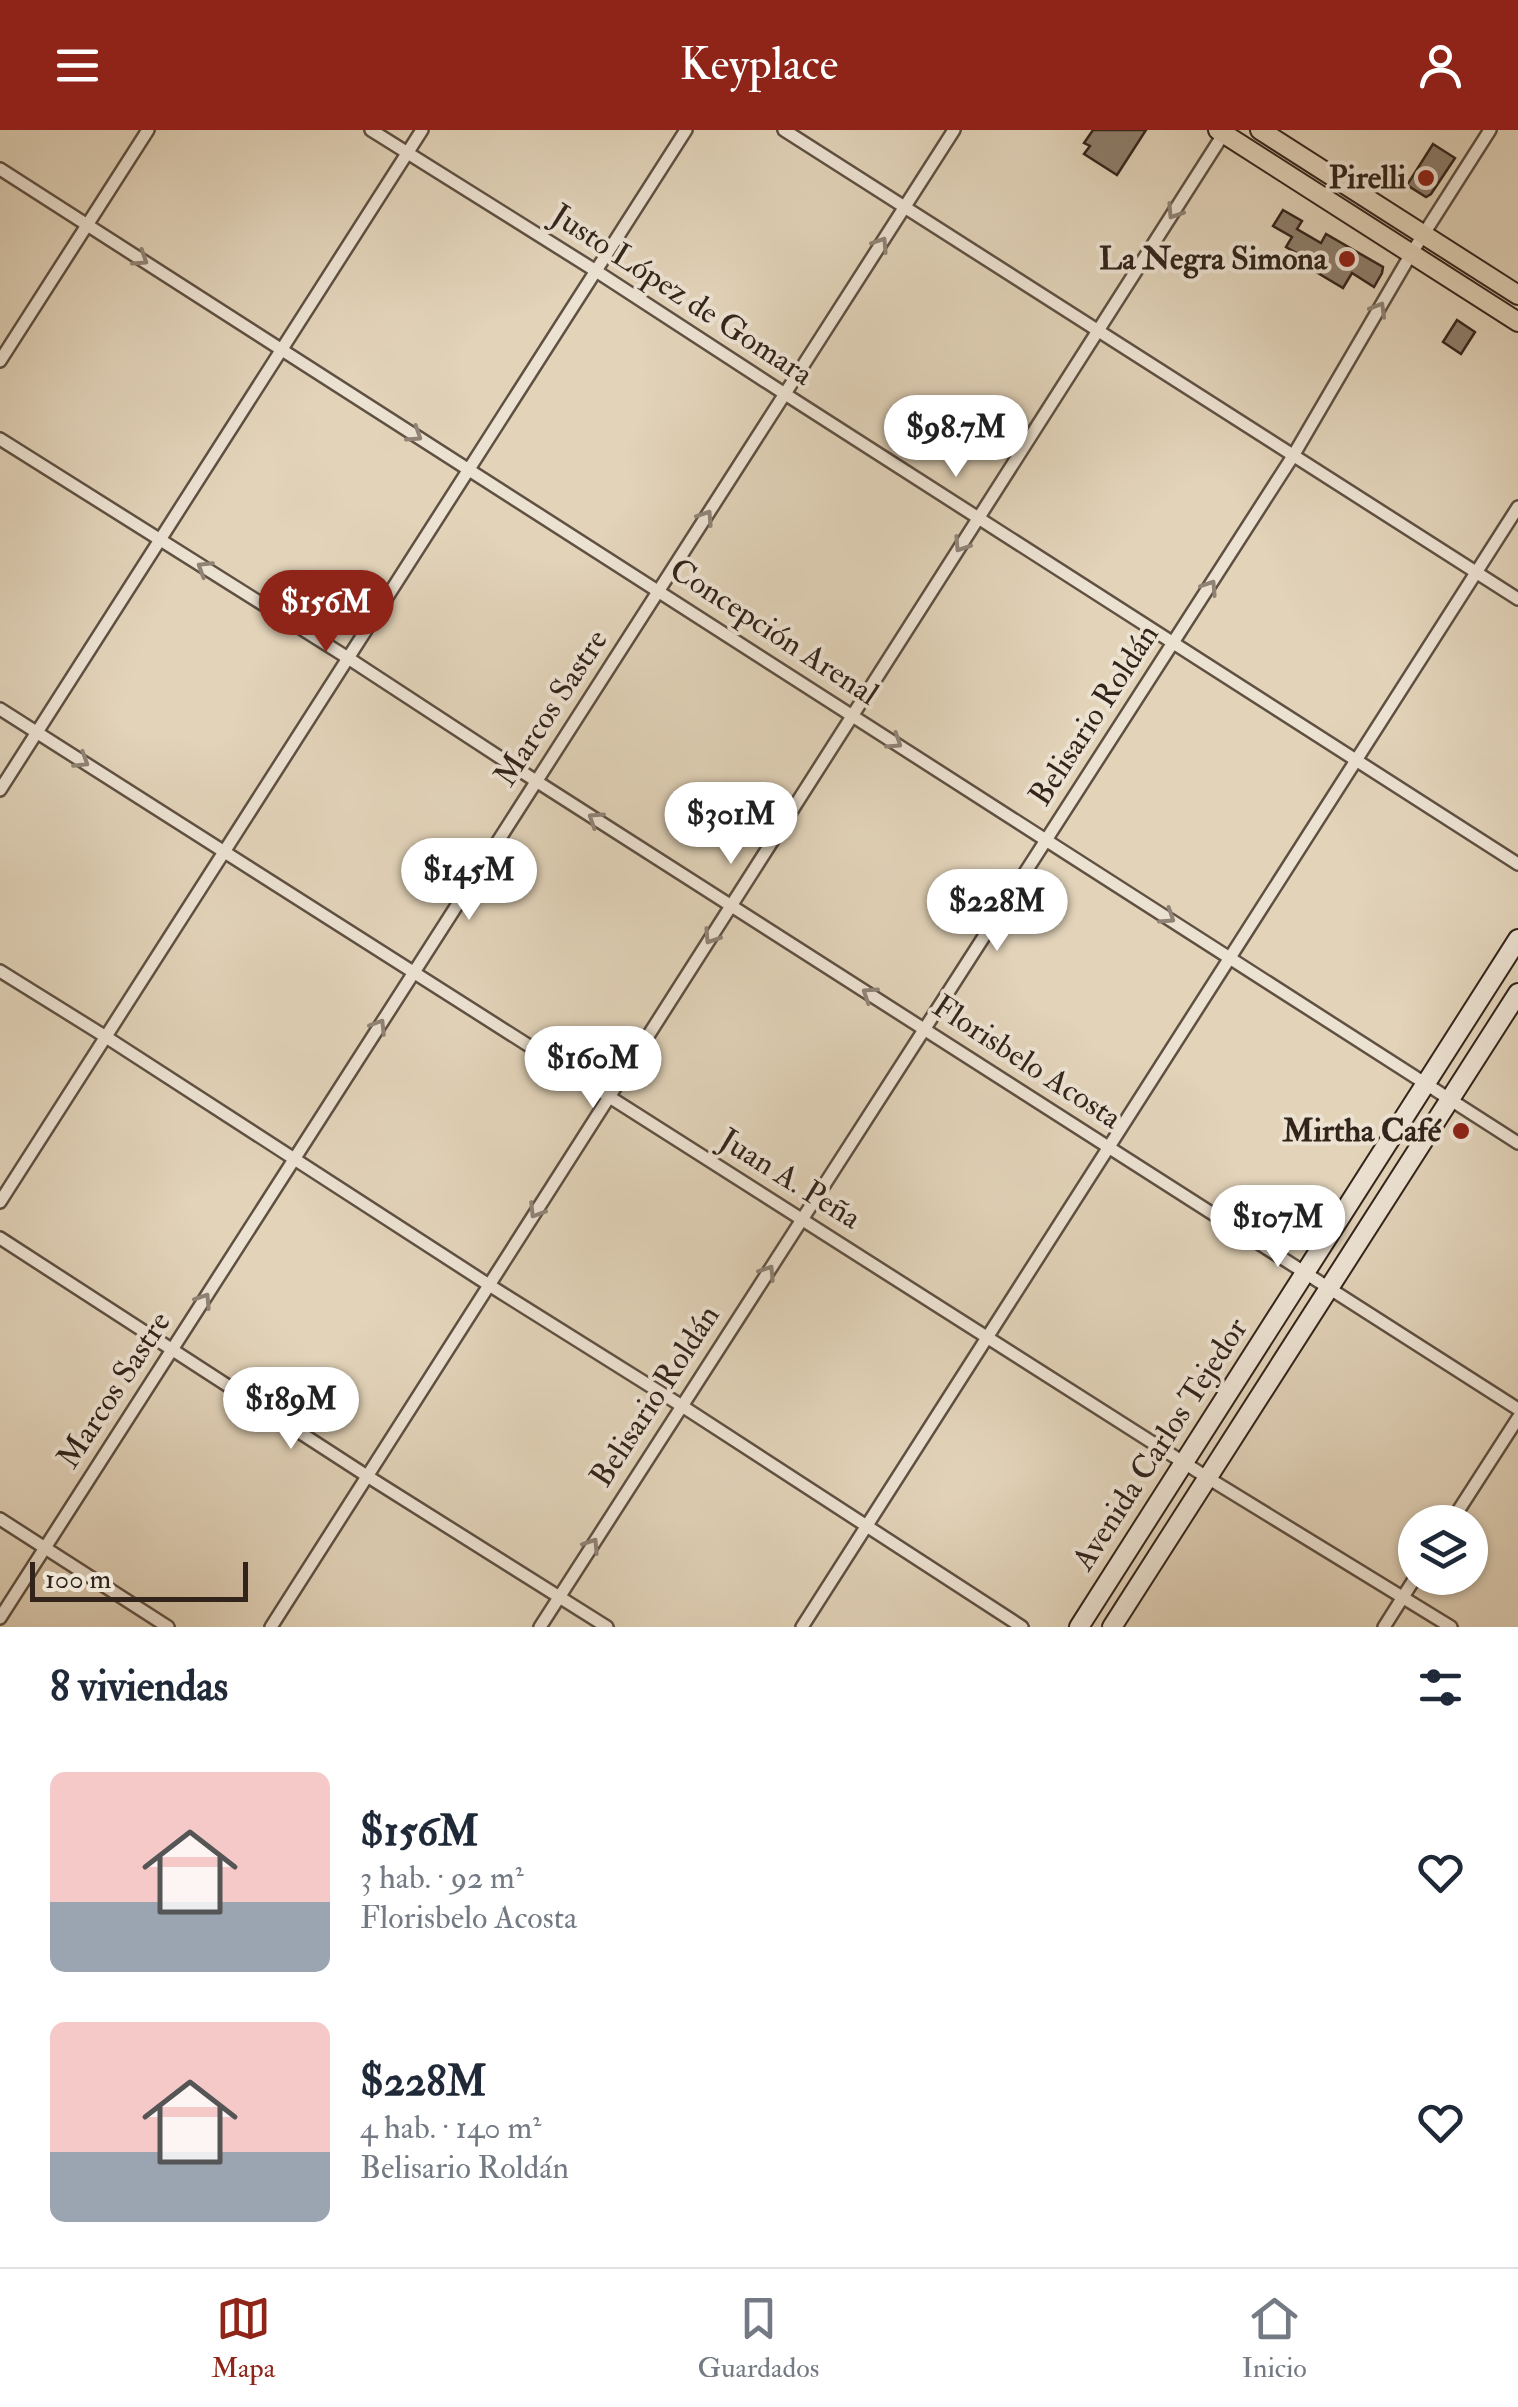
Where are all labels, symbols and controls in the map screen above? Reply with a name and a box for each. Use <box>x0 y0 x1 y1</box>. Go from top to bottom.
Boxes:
text: Keyplace <box>680 37 838 93</box>
icon: menu <box>50 38 105 93</box>
icon: person <box>1413 38 1468 93</box>
place label: Pirelli <box>1329 158 1406 198</box>
marker: Pirelli <box>1415 167 1437 189</box>
street label: Justo López de Gomara <box>543 195 821 395</box>
one-way arrow <box>1167 201 1186 219</box>
one-way arrow <box>869 236 888 254</box>
place label: La Negra Simona <box>1099 239 1328 279</box>
one-way arrow <box>130 247 148 266</box>
marker: La Negra Simona <box>1336 248 1358 270</box>
one-way arrow <box>1367 302 1386 320</box>
pin: $98.7M <box>875 395 1037 480</box>
text: $98.7M <box>906 407 1006 447</box>
one-way arrow <box>404 422 422 441</box>
one-way arrow <box>693 510 712 528</box>
one-way arrow <box>955 534 974 552</box>
street label: Concepción Arenal <box>662 550 886 714</box>
one-way arrow <box>197 561 215 580</box>
pin: $156M <box>256 570 396 655</box>
one-way arrow <box>1197 579 1216 597</box>
text: $156M <box>281 582 371 622</box>
street label: Belisario Roldán <box>1020 617 1168 813</box>
street label: Marcos Sastre <box>485 622 617 794</box>
one-way arrow <box>884 730 902 749</box>
one-way arrow <box>71 749 89 768</box>
pin: $301M <box>661 782 801 867</box>
text: $301M <box>687 794 775 834</box>
one-way arrow <box>588 813 606 832</box>
pin: $145M <box>399 838 539 923</box>
text: $145M <box>423 850 515 890</box>
pin: $228M <box>927 869 1067 954</box>
text: $228M <box>949 881 1045 921</box>
one-way arrow <box>1158 905 1176 924</box>
one-way arrow <box>704 926 723 944</box>
street label: Florisbelo Acosta <box>925 986 1130 1138</box>
one-way arrow <box>862 988 880 1007</box>
one-way arrow <box>366 1019 385 1037</box>
pin: $160M <box>523 1026 663 1111</box>
text: $160M <box>547 1038 639 1078</box>
place label: Mirtha Café <box>1282 1111 1442 1151</box>
street label: Juan A. Peña <box>711 1119 869 1239</box>
marker: Mirtha Café <box>1450 1120 1472 1142</box>
pin: $107M <box>1208 1185 1348 1270</box>
text: $107M <box>1232 1197 1324 1237</box>
one-way arrow <box>529 1200 548 1218</box>
one-way arrow <box>756 1264 775 1282</box>
one-way arrow <box>191 1293 210 1311</box>
street label: Belisario Roldán <box>581 1298 729 1494</box>
street label: Marcos Sastre <box>48 1304 180 1476</box>
street label: Avenida Carlos Tejedor <box>1063 1310 1257 1579</box>
pin: $189M <box>221 1367 361 1452</box>
text: $189M <box>245 1379 337 1419</box>
map controls <box>1398 1505 1488 1595</box>
button: layers <box>1398 1505 1488 1595</box>
one-way arrow <box>580 1538 599 1556</box>
scale bar <box>30 1557 248 1602</box>
text: 100 m <box>45 1562 111 1597</box>
icon: filters <box>1413 1660 1468 1715</box>
text: 8 viviendas <box>50 1661 228 1713</box>
text: $156M <box>360 1806 479 1858</box>
icon: home <box>130 1812 250 1932</box>
icon: heart <box>1413 1845 1468 1900</box>
text: 3 hab. · 92 m² <box>360 1858 524 1898</box>
text: Florisbelo Acosta <box>360 1898 577 1938</box>
text: $228M <box>360 2056 487 2108</box>
icon: home <box>130 2062 250 2182</box>
icon: heart <box>1413 2095 1468 2150</box>
text: 4 hab. · 140 m² <box>360 2108 541 2148</box>
text: Belisario Roldán <box>360 2148 569 2188</box>
tab: Mapa <box>211 2291 275 2386</box>
tab: Guardados <box>697 2291 819 2386</box>
tab: Inicio <box>1242 2291 1307 2386</box>

